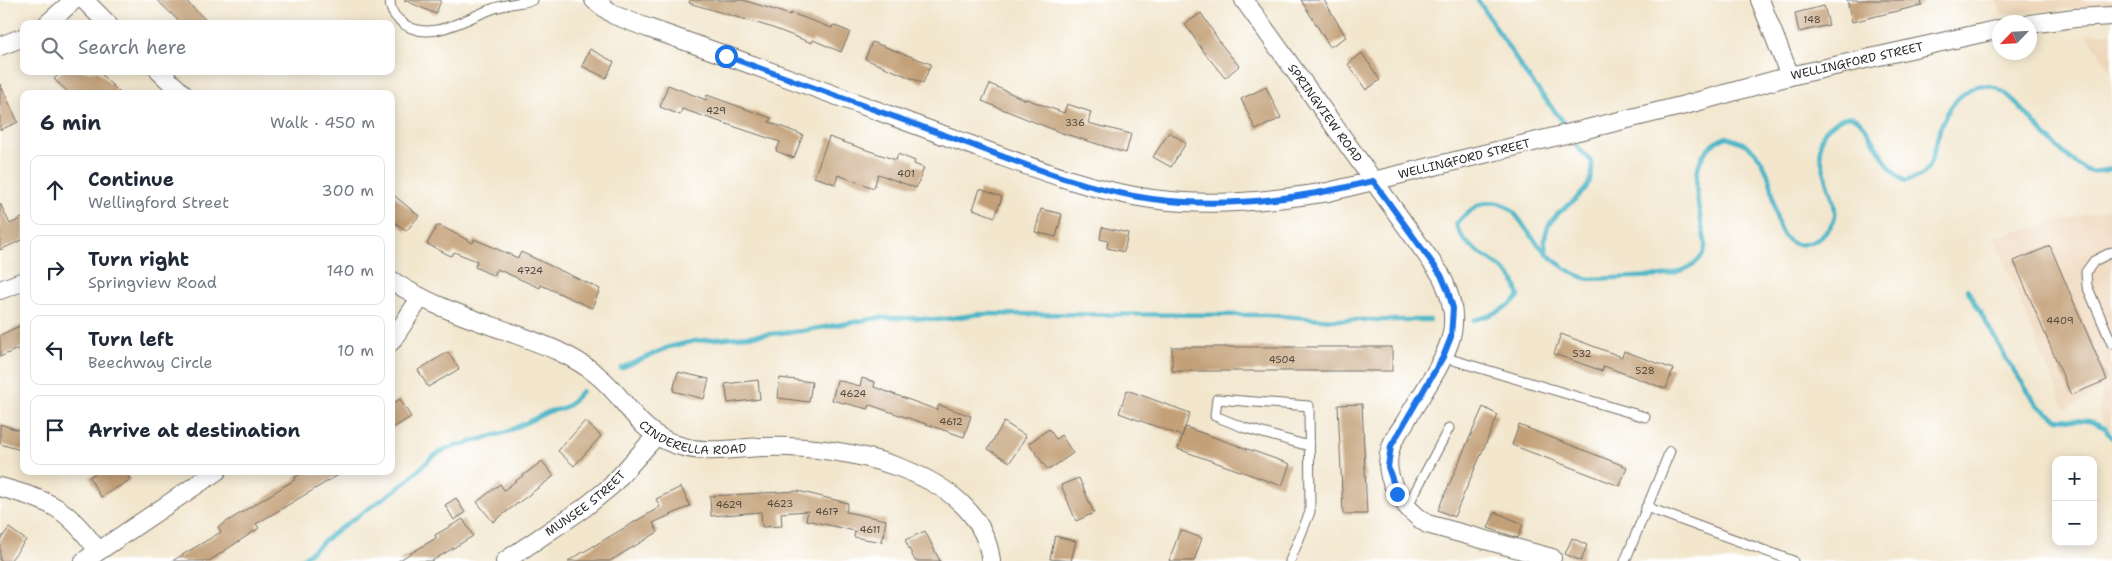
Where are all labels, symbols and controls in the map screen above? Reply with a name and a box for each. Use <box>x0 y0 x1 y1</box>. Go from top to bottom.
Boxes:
house number: 148 <box>1803 13 1821 26</box>
north arrow <box>1992 15 2037 60</box>
search box <box>20 20 395 75</box>
icon: search <box>38 34 66 62</box>
text: Search here <box>78 35 187 60</box>
street label: WELLINGFORD STREET <box>1789 38 1925 84</box>
route start <box>715 45 738 68</box>
street label: SPRINGVIEW ROAD <box>1284 61 1366 165</box>
house number: 429 <box>706 104 726 117</box>
text: 6 min <box>40 109 101 137</box>
text: Walk · 450 m <box>270 112 375 133</box>
house number: 336 <box>1065 116 1085 129</box>
street label: WELLINGFORD STREET <box>1396 135 1532 183</box>
text: Continue <box>88 167 174 192</box>
house number: 401 <box>897 167 915 180</box>
icon: ahead <box>41 176 69 204</box>
text: 300 m <box>322 180 374 201</box>
text: Wellingford Street <box>88 192 229 213</box>
text: Turn right <box>88 247 189 272</box>
icon: right <box>41 256 69 284</box>
text: 140 m <box>327 260 374 281</box>
house number: 4724 <box>517 264 543 277</box>
text: Springview Road <box>88 272 217 293</box>
house number: 4409 <box>2046 314 2074 327</box>
text: Turn left <box>88 327 174 352</box>
icon: left <box>41 336 69 364</box>
text: 10 m <box>337 340 374 361</box>
house number: 532 <box>1573 347 1592 360</box>
text: Beechway Circle <box>88 352 213 373</box>
house number: 4504 <box>1269 353 1295 366</box>
house number: 528 <box>1635 364 1655 377</box>
house number: 4624 <box>840 387 866 400</box>
house number: 4612 <box>939 415 963 428</box>
icon: arrive <box>41 416 69 444</box>
street label: CINDERELLA ROAD <box>635 417 747 458</box>
text: Arrive at destination <box>88 418 300 443</box>
map controls <box>2052 456 2097 546</box>
button: + <box>2052 456 2097 501</box>
street label: MUNSEE STREET <box>542 467 629 540</box>
route end <box>1386 483 1409 506</box>
house number: 4623 <box>767 497 793 510</box>
house number: 4629 <box>716 498 742 511</box>
button: − <box>2052 501 2097 546</box>
house number: 4617 <box>815 505 839 518</box>
house number: 4611 <box>859 523 881 536</box>

